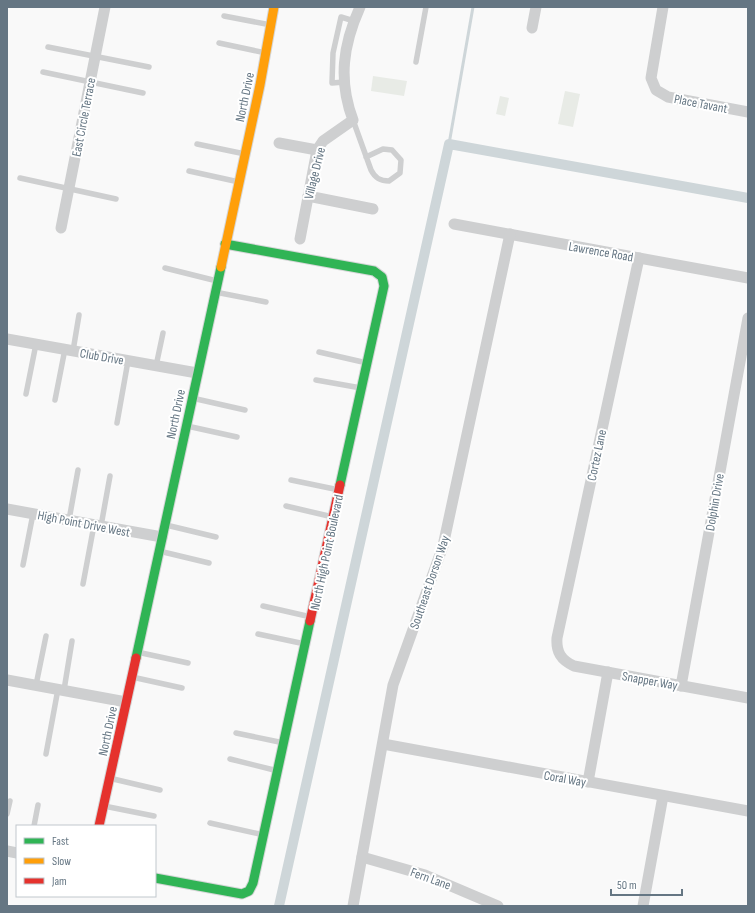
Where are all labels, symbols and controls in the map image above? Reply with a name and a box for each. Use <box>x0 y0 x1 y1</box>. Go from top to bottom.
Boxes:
street label: North Drive <box>232 71 258 123</box>
street label: East Circle Terrace <box>68 76 99 158</box>
street label: Place Tavant <box>673 91 729 117</box>
street label: Village Drive <box>301 145 329 201</box>
street label: Lawrence Road <box>567 238 634 266</box>
street label: Club Drive <box>79 345 125 369</box>
street label: North Drive <box>163 388 189 440</box>
street label: Cortez Lane <box>584 428 610 482</box>
street label: Dolphin Drive <box>702 472 728 532</box>
street label: North High Point Boulevard <box>307 493 347 611</box>
street label: High Point Drive West <box>36 507 131 541</box>
street label: Southeast Dorson Way <box>406 533 453 631</box>
street label: Snapper Way <box>621 668 679 694</box>
street label: North Drive <box>95 705 121 757</box>
street label: Coral Way <box>542 767 587 791</box>
legend <box>16 825 156 897</box>
text: Fast <box>52 834 69 849</box>
text: Slow <box>52 854 71 869</box>
street label: Fern Lane <box>408 864 453 894</box>
scale bar <box>611 871 682 897</box>
text: Jam <box>51 874 67 889</box>
text: 50 m <box>617 878 637 893</box>

